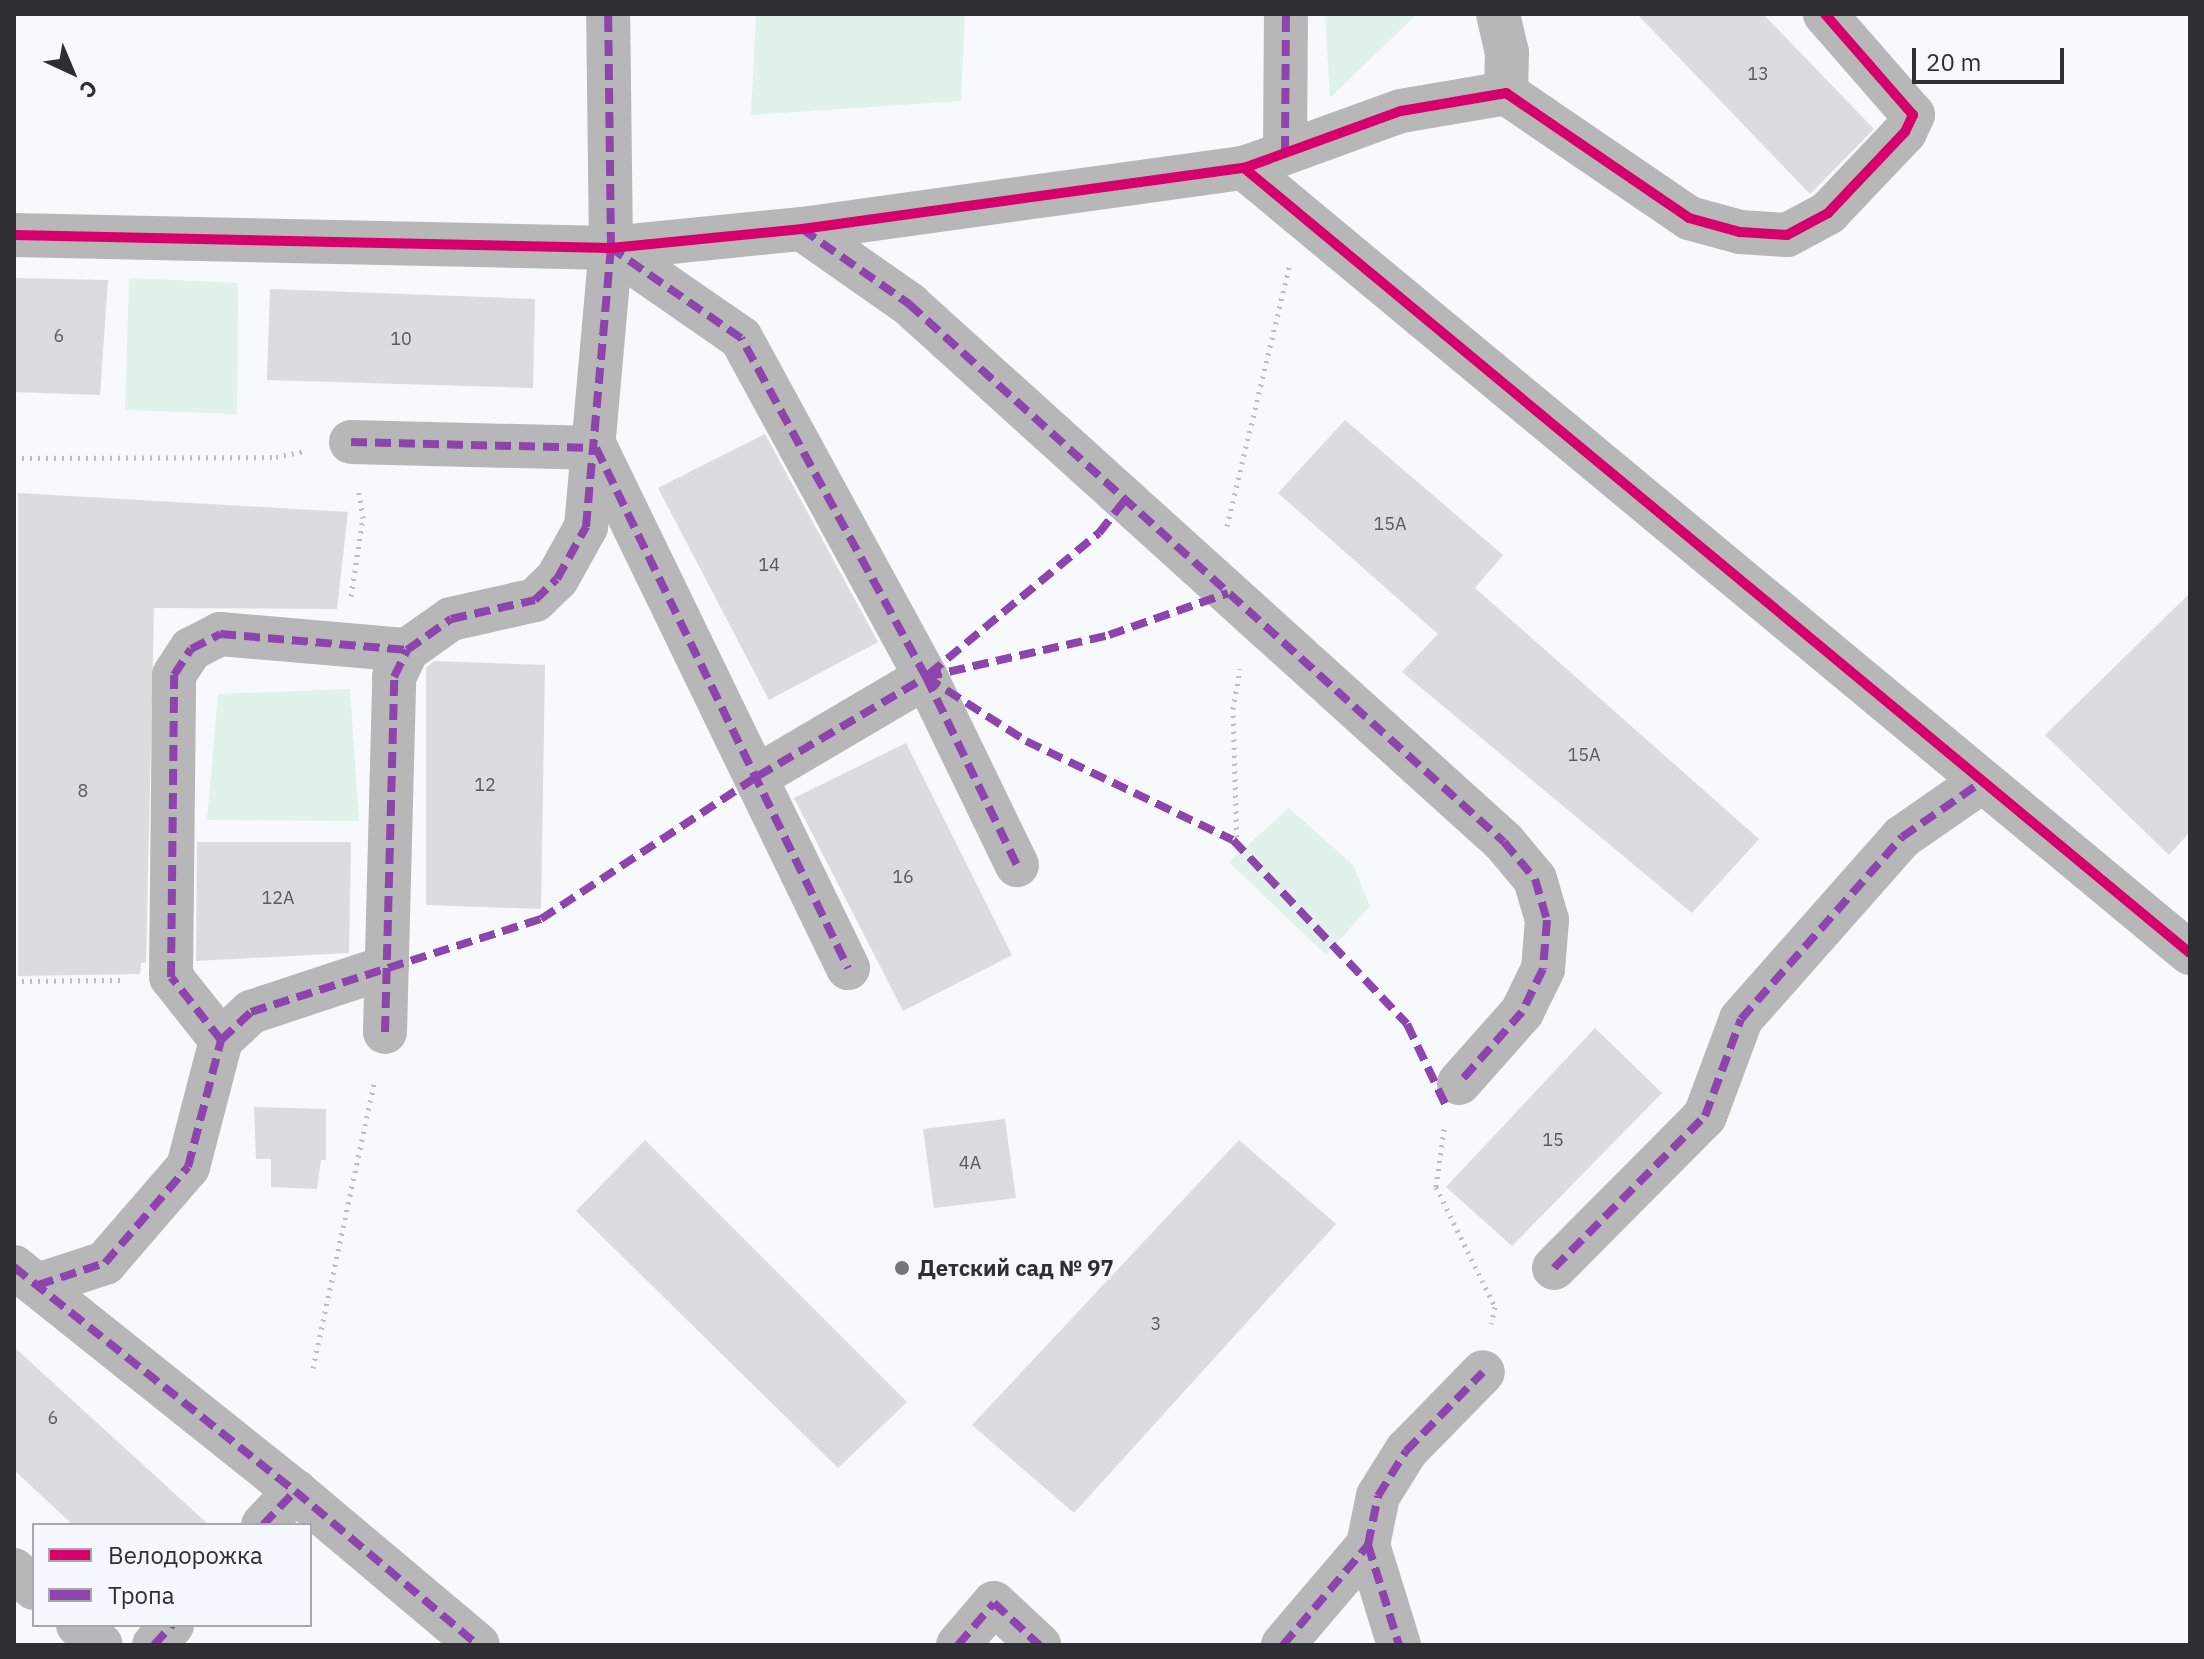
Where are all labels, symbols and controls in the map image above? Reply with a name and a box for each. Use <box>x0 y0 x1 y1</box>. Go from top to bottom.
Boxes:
north arrow <box>32 32 112 112</box>
scale bar <box>1916 32 2068 82</box>
text: 20 m <box>1926 46 1981 78</box>
house number: 13 <box>1747 63 1769 85</box>
text: С <box>74 74 104 105</box>
house number: 6 <box>54 325 64 347</box>
house number: 10 <box>390 328 412 350</box>
house number: 15А <box>1373 513 1407 535</box>
house number: 14 <box>758 554 780 576</box>
house number: 15А <box>1567 744 1601 766</box>
house number: 12 <box>474 774 496 796</box>
house number: 8 <box>78 780 88 802</box>
house number: 16 <box>892 866 914 888</box>
house number: 12А <box>261 887 295 909</box>
house number: 15 <box>1542 1129 1564 1151</box>
house number: 4А <box>959 1152 981 1174</box>
place label: Детский сад № 97 <box>918 1255 1114 1281</box>
marker: Детский сад № 97 <box>893 1259 911 1277</box>
house number: 3 <box>1151 1313 1161 1335</box>
house number: 6 <box>48 1407 58 1429</box>
legend <box>32 1523 312 1627</box>
text: Велодорожка <box>108 1539 263 1571</box>
text: Тропа <box>108 1579 175 1611</box>

